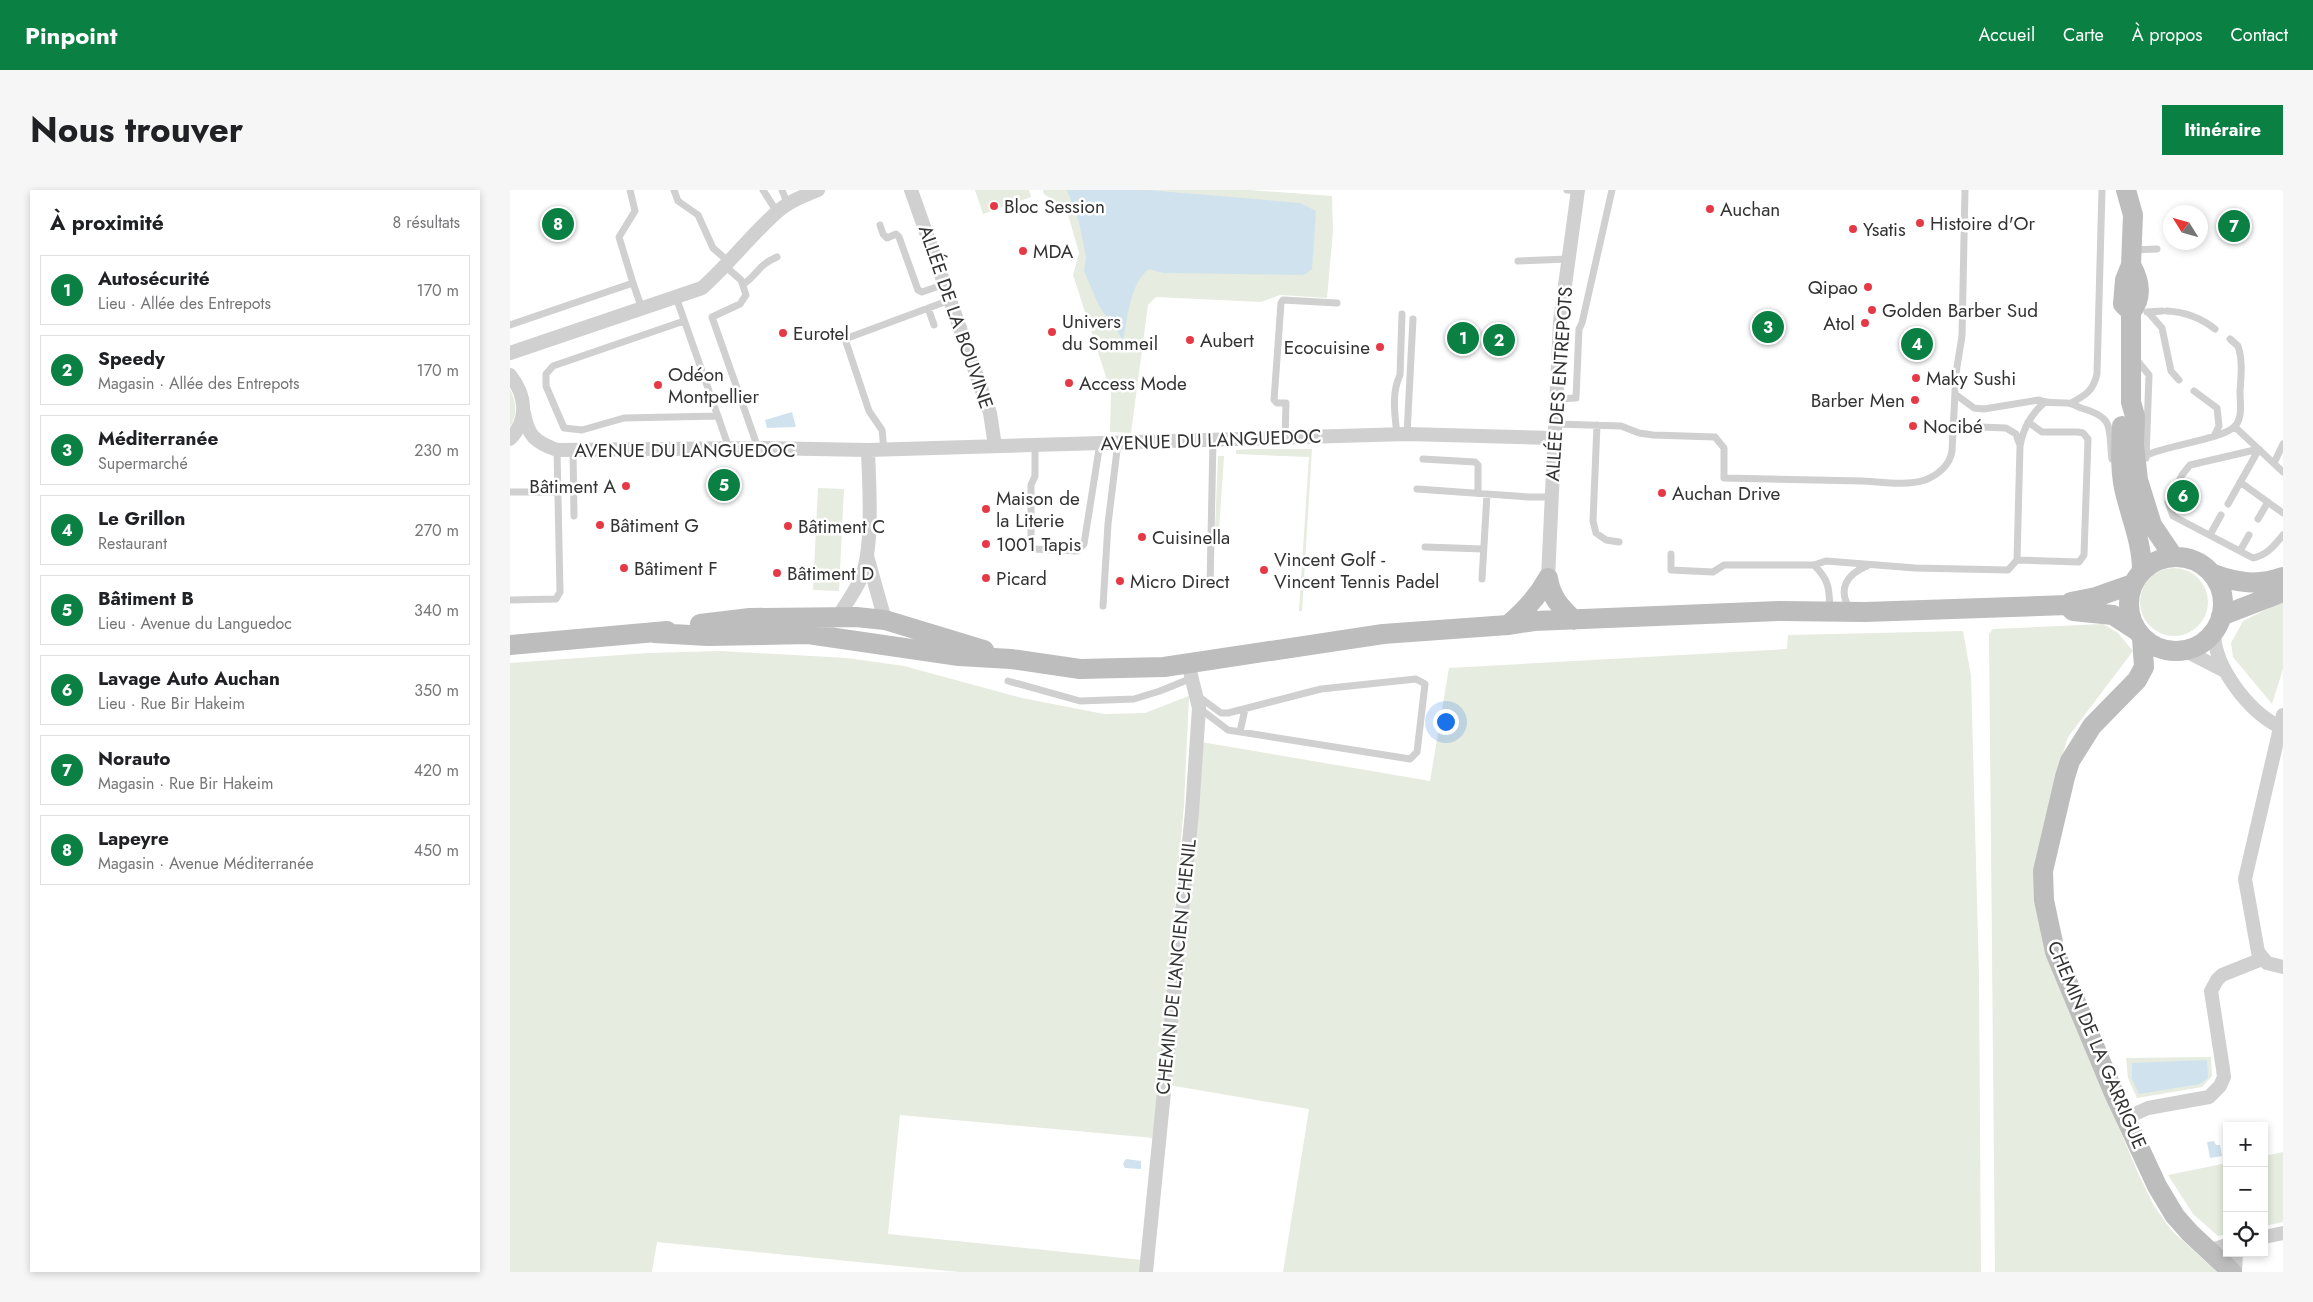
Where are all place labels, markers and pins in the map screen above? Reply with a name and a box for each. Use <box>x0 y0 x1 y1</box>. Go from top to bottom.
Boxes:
place label: Bloc Session <box>1004 193 1105 220</box>
place label: Auchan <box>1720 196 1780 223</box>
marker: Bloc Session <box>988 200 1000 212</box>
marker: Auchan <box>1704 203 1716 215</box>
pin: 8 <box>542 205 574 243</box>
pin: 7 <box>2218 207 2250 245</box>
place label: Histoire d'Or <box>1930 210 2035 237</box>
place label: Ysatis <box>1863 216 1906 243</box>
marker: Histoire d'Or <box>1914 217 1926 229</box>
marker: Ysatis <box>1847 223 1859 235</box>
place label: MDA <box>1033 238 1074 265</box>
marker: MDA <box>1017 245 1029 257</box>
place label: Qipao <box>1808 274 1858 301</box>
marker: Qipao <box>1862 281 1874 293</box>
place label: Golden Barber Sud <box>1882 297 2038 324</box>
marker: Golden Barber Sud <box>1866 304 1878 316</box>
place label: Univers du Sommeil <box>1062 308 1158 357</box>
pin: 3 <box>1752 308 1784 346</box>
place label: Atol <box>1823 310 1855 337</box>
marker: Atol <box>1859 317 1871 329</box>
pin: 1 <box>1447 319 1479 357</box>
place label: Eurotel <box>793 320 849 347</box>
pin: 2 <box>1483 321 1515 359</box>
pin: 4 <box>1901 325 1933 363</box>
marker: Univers du Sommeil <box>1046 326 1058 338</box>
marker: Eurotel <box>777 327 789 339</box>
place label: Aubert <box>1200 327 1254 354</box>
marker: Aubert <box>1184 334 1196 346</box>
place label: Ecocuisine <box>1284 334 1370 361</box>
marker: Ecocuisine <box>1374 341 1386 353</box>
place label: Odéon Montpellier <box>668 361 759 410</box>
place label: Maky Sushi <box>1926 365 2016 392</box>
place label: Access Mode <box>1079 370 1187 397</box>
marker: Maky Sushi <box>1910 372 1922 384</box>
marker: Access Mode <box>1063 377 1075 389</box>
marker: Odéon Montpellier <box>652 379 664 391</box>
place label: Barber Men <box>1811 387 1905 414</box>
marker: Barber Men <box>1909 394 1921 406</box>
place label: Nocibé <box>1923 413 1983 440</box>
marker: Nocibé <box>1907 420 1919 432</box>
pin: 5 <box>708 466 740 504</box>
place label: Bâtiment A <box>529 473 616 500</box>
pin: 6 <box>2167 477 2199 515</box>
marker: Bâtiment A <box>620 480 632 492</box>
place label: Auchan Drive <box>1672 480 1780 507</box>
place label: Maison de la Literie <box>996 485 1080 534</box>
marker: Auchan Drive <box>1656 487 1668 499</box>
marker: Maison de la Literie <box>980 503 992 515</box>
place label: Bâtiment G <box>610 512 699 539</box>
place label: Bâtiment C <box>798 513 885 540</box>
marker: Bâtiment G <box>594 519 606 531</box>
marker: Bâtiment C <box>782 520 794 532</box>
place label: Cuisinella <box>1152 524 1230 551</box>
place label: 1001 Tapis <box>996 531 1081 558</box>
marker: Cuisinella <box>1136 531 1148 543</box>
marker: 1001 Tapis <box>980 538 992 550</box>
place label: Vincent Golf - Vincent Tennis Padel <box>1274 546 1440 595</box>
place label: Bâtiment F <box>634 555 718 582</box>
place label: Bâtiment D <box>787 560 874 587</box>
marker: Bâtiment F <box>618 562 630 574</box>
marker: Vincent Golf - Vincent Tennis Padel <box>1258 564 1270 576</box>
place label: Picard <box>996 565 1047 592</box>
marker: Bâtiment D <box>771 567 783 579</box>
place label: Micro Direct <box>1130 568 1230 595</box>
marker: Picard <box>980 572 992 584</box>
marker: Micro Direct <box>1114 575 1126 587</box>

